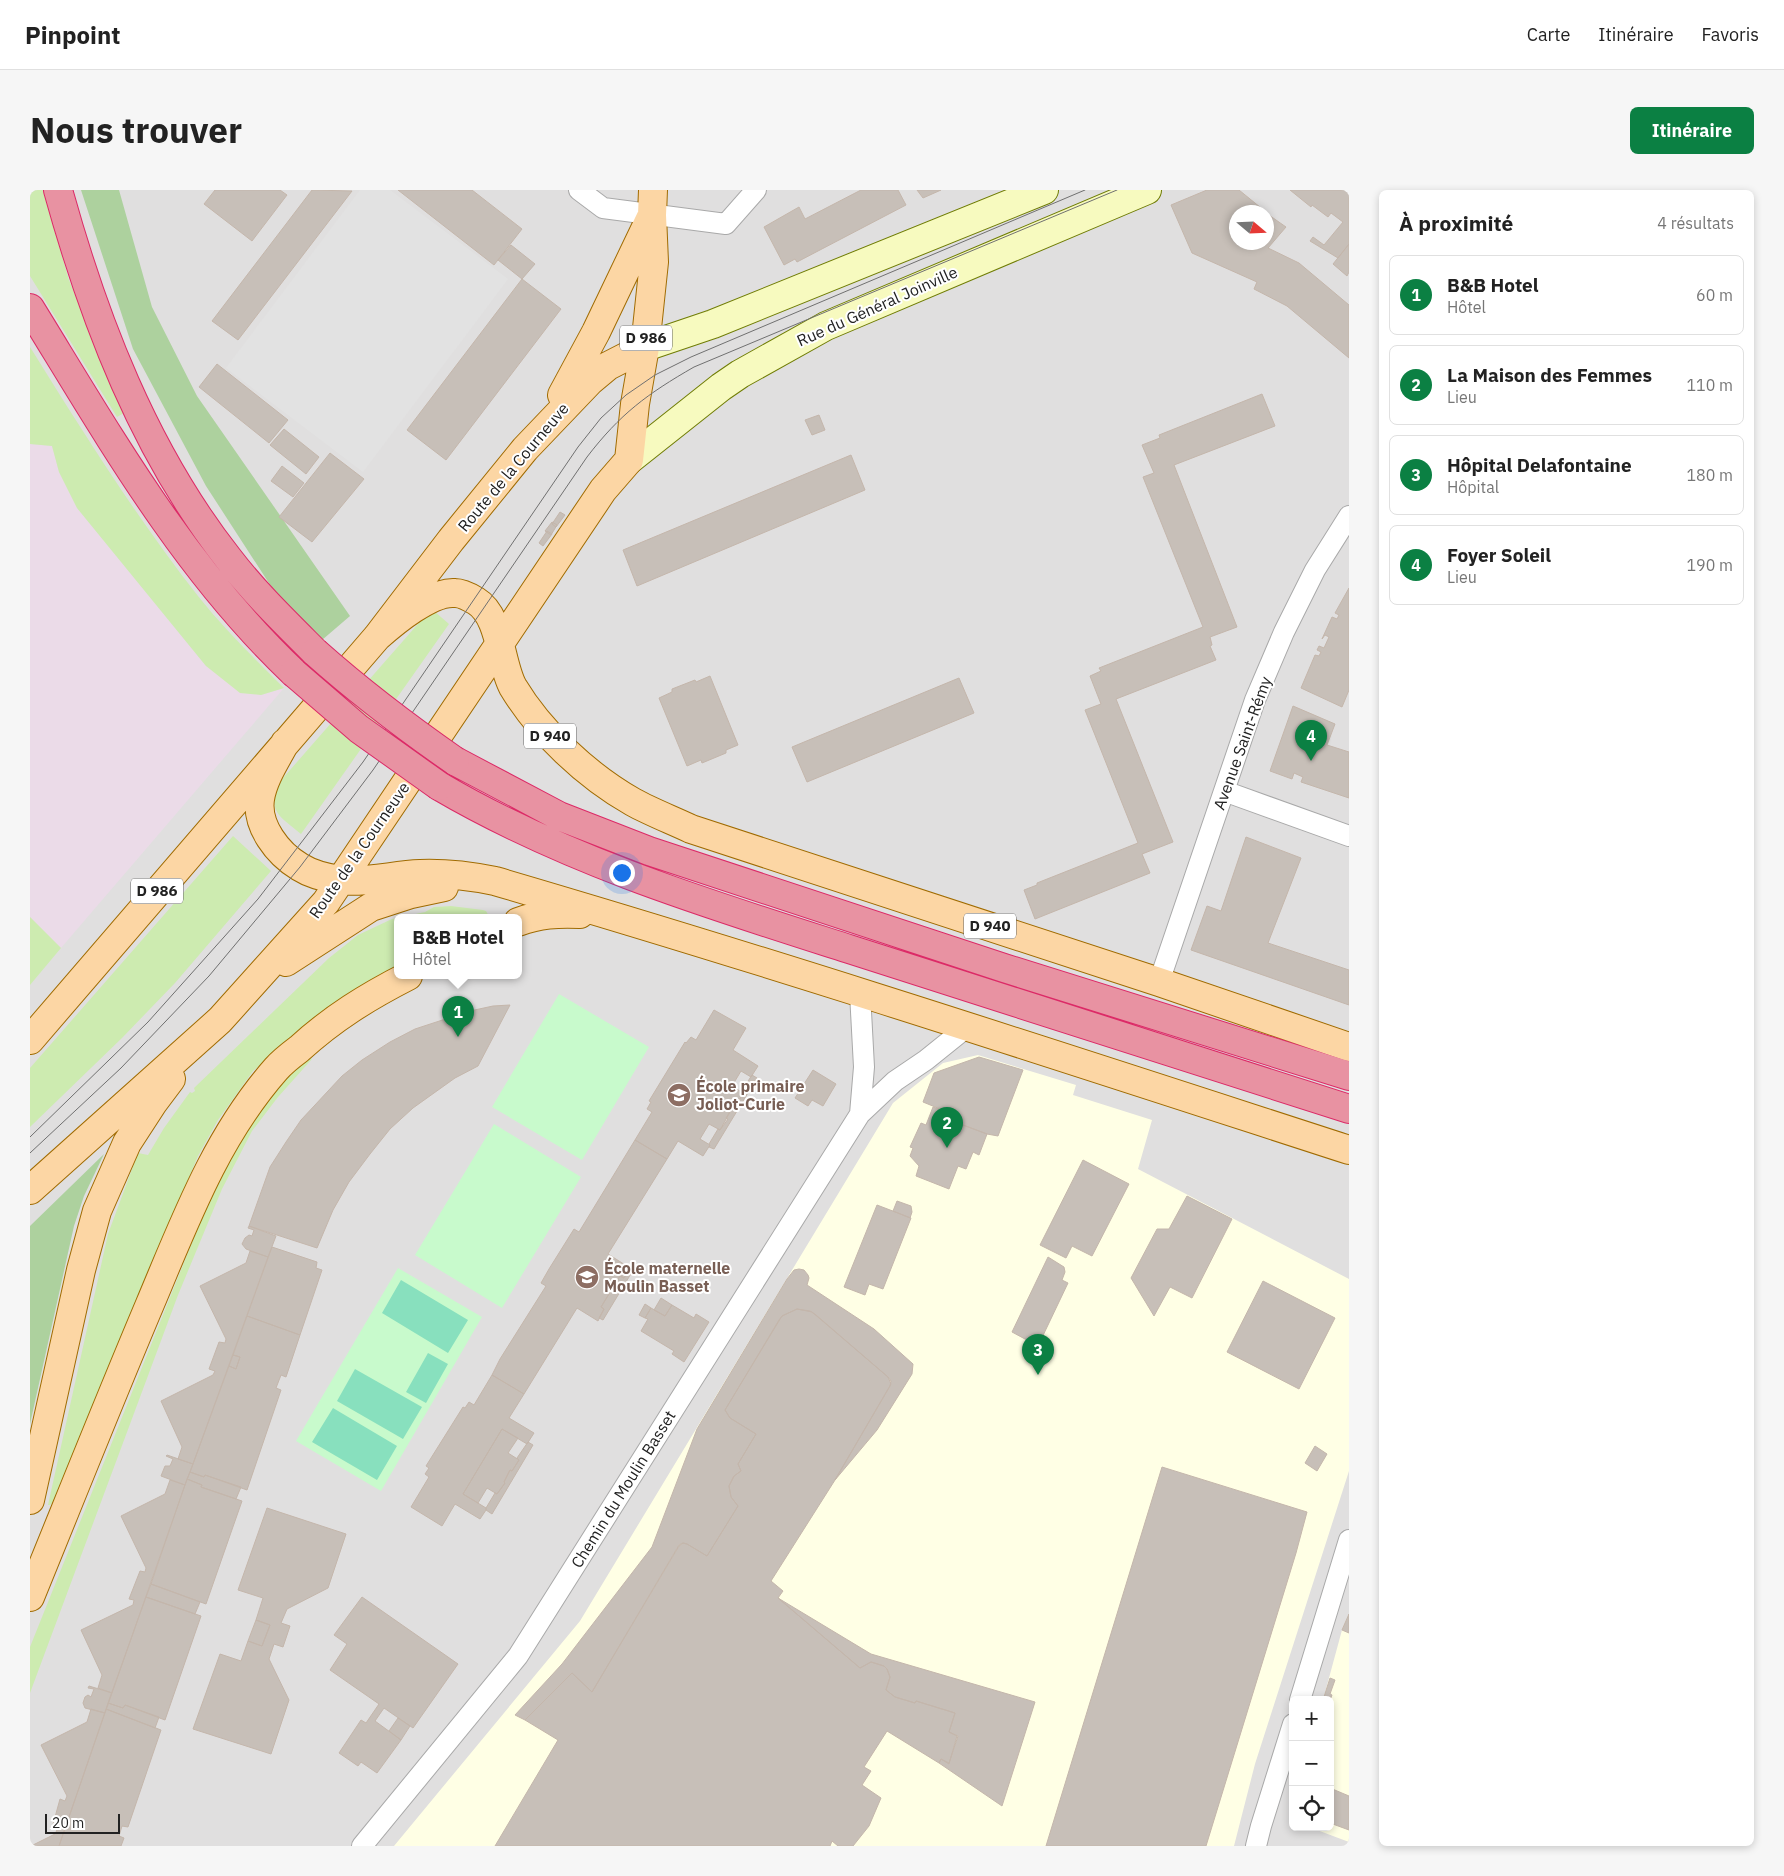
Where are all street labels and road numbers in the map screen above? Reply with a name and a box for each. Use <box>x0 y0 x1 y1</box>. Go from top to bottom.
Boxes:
street label: Rue du Général Joinville <box>794 261 961 350</box>
road number: D 986 <box>620 326 672 350</box>
street label: Route de la Courneuve <box>453 398 573 535</box>
street label: Avenue Saint-Rémy <box>1209 674 1275 812</box>
road number: D 940 <box>524 724 576 748</box>
street label: Route de la Courneuve <box>304 778 414 922</box>
road number: D 986 <box>131 878 183 904</box>
road number: D 940 <box>964 914 1016 938</box>
street label: Chemin du Moulin Basset <box>566 1407 680 1571</box>

